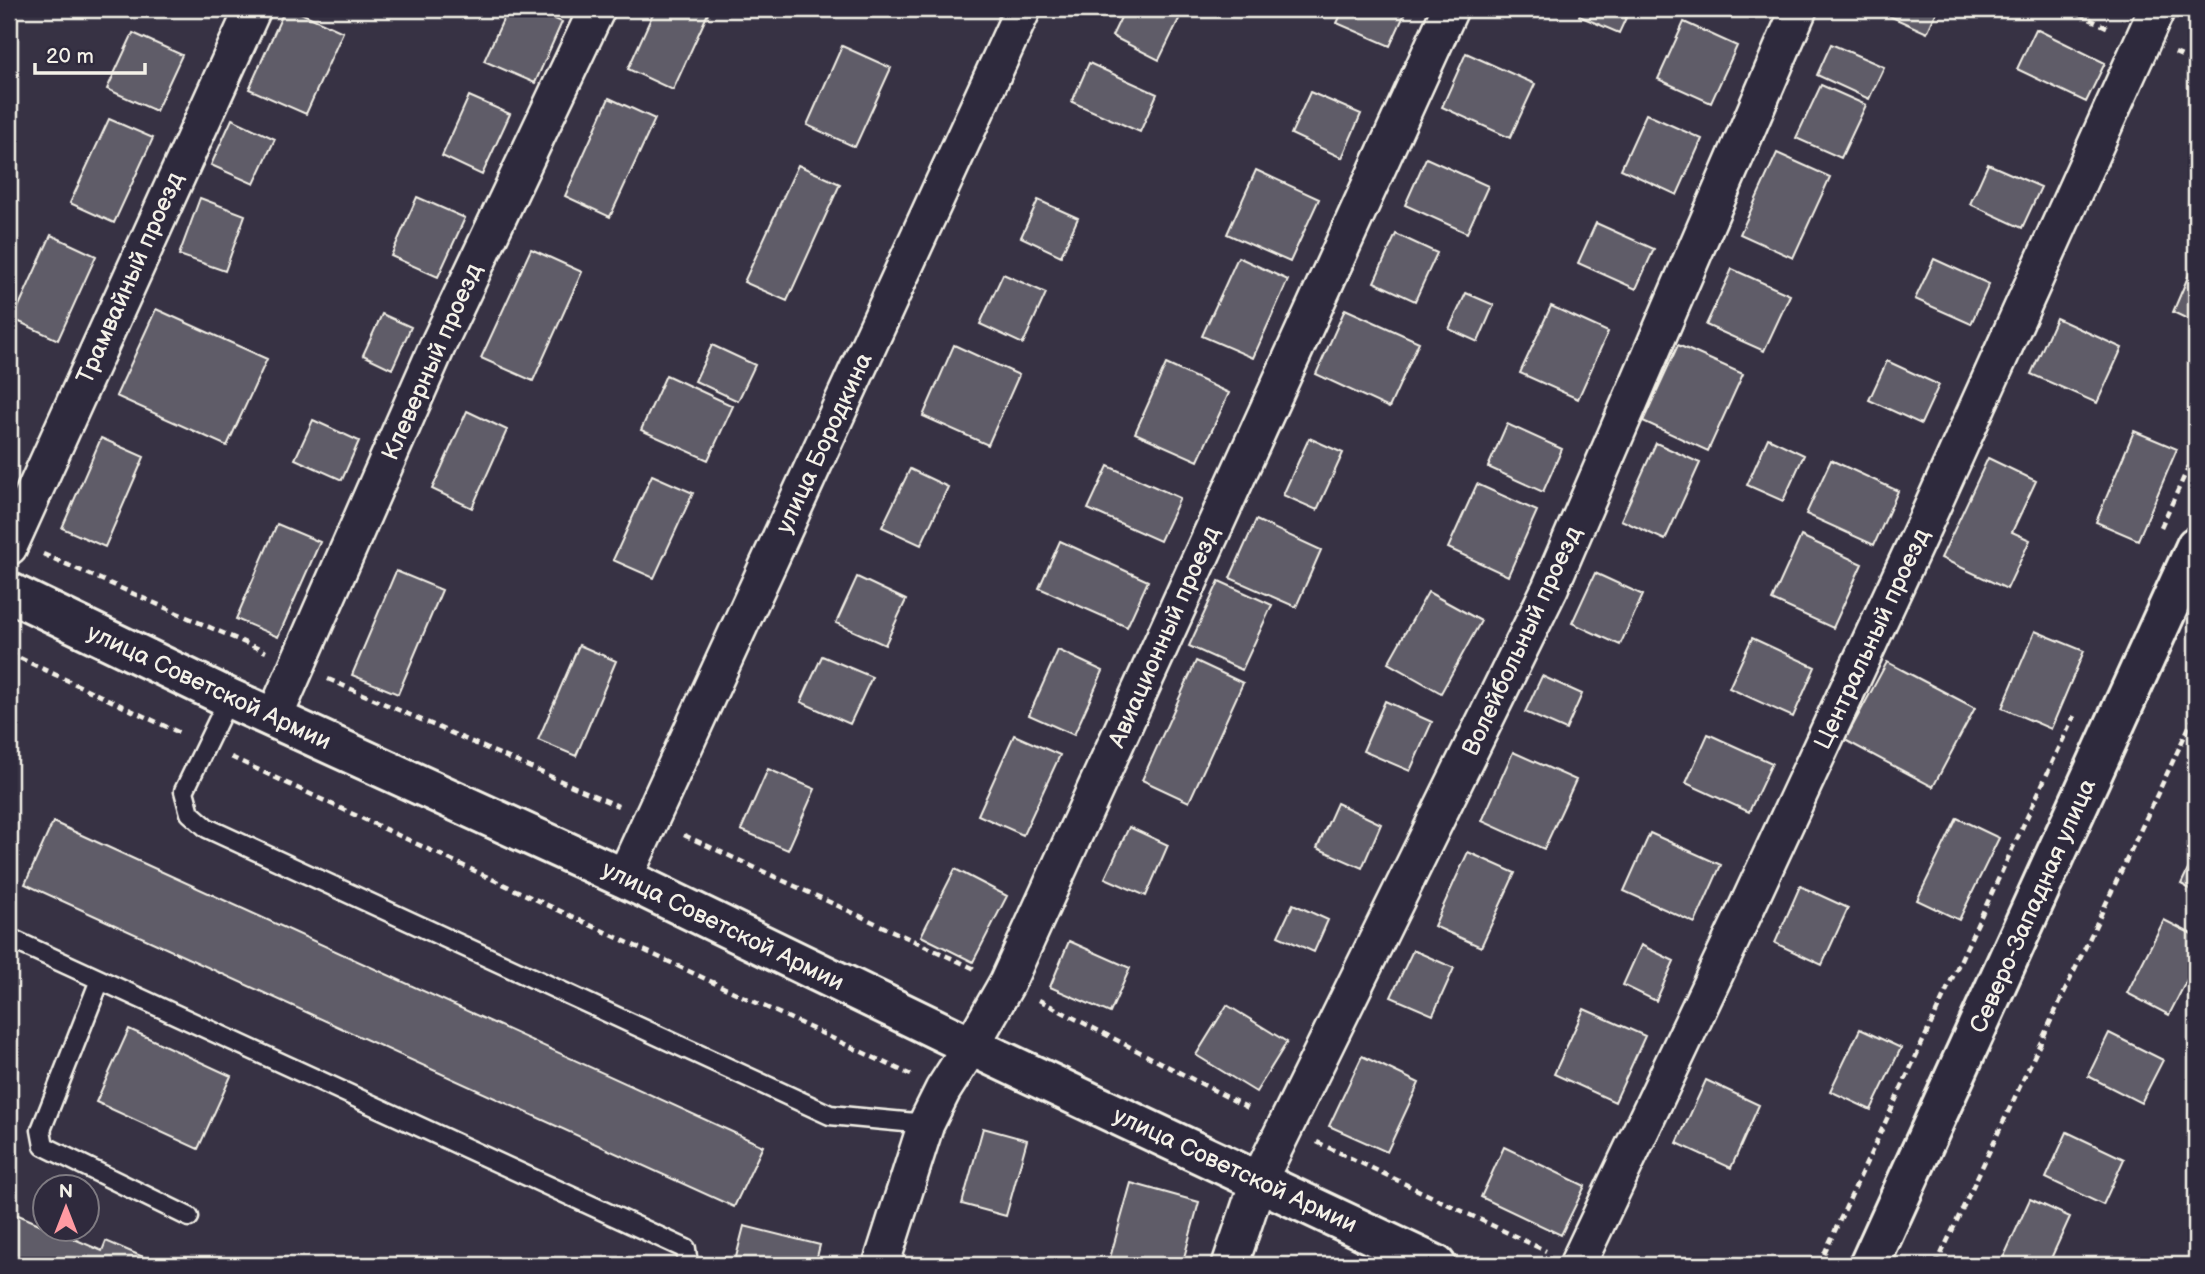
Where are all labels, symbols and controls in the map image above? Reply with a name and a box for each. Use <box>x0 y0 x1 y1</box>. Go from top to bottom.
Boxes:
scale bar <box>35 32 145 76</box>
text: 20 m <box>46 44 94 69</box>
street label: Трамвайный проезд <box>70 167 190 388</box>
street label: Клеверный проезд <box>376 259 489 465</box>
street label: улица Бородкина <box>769 348 879 538</box>
street label: Волейбольный проезд <box>1456 521 1588 760</box>
street label: Авиационный проезд <box>1102 522 1226 753</box>
street label: Центральный проезд <box>1808 524 1936 754</box>
street label: улица Советской Армии <box>82 618 336 756</box>
street label: Северо-Западная улица <box>1964 774 2102 1038</box>
street label: улица Советской Армии <box>597 855 849 997</box>
street label: улица Советской Армии <box>1108 1101 1362 1239</box>
north arrow <box>32 1172 102 1242</box>
text: N <box>59 1181 73 1204</box>

